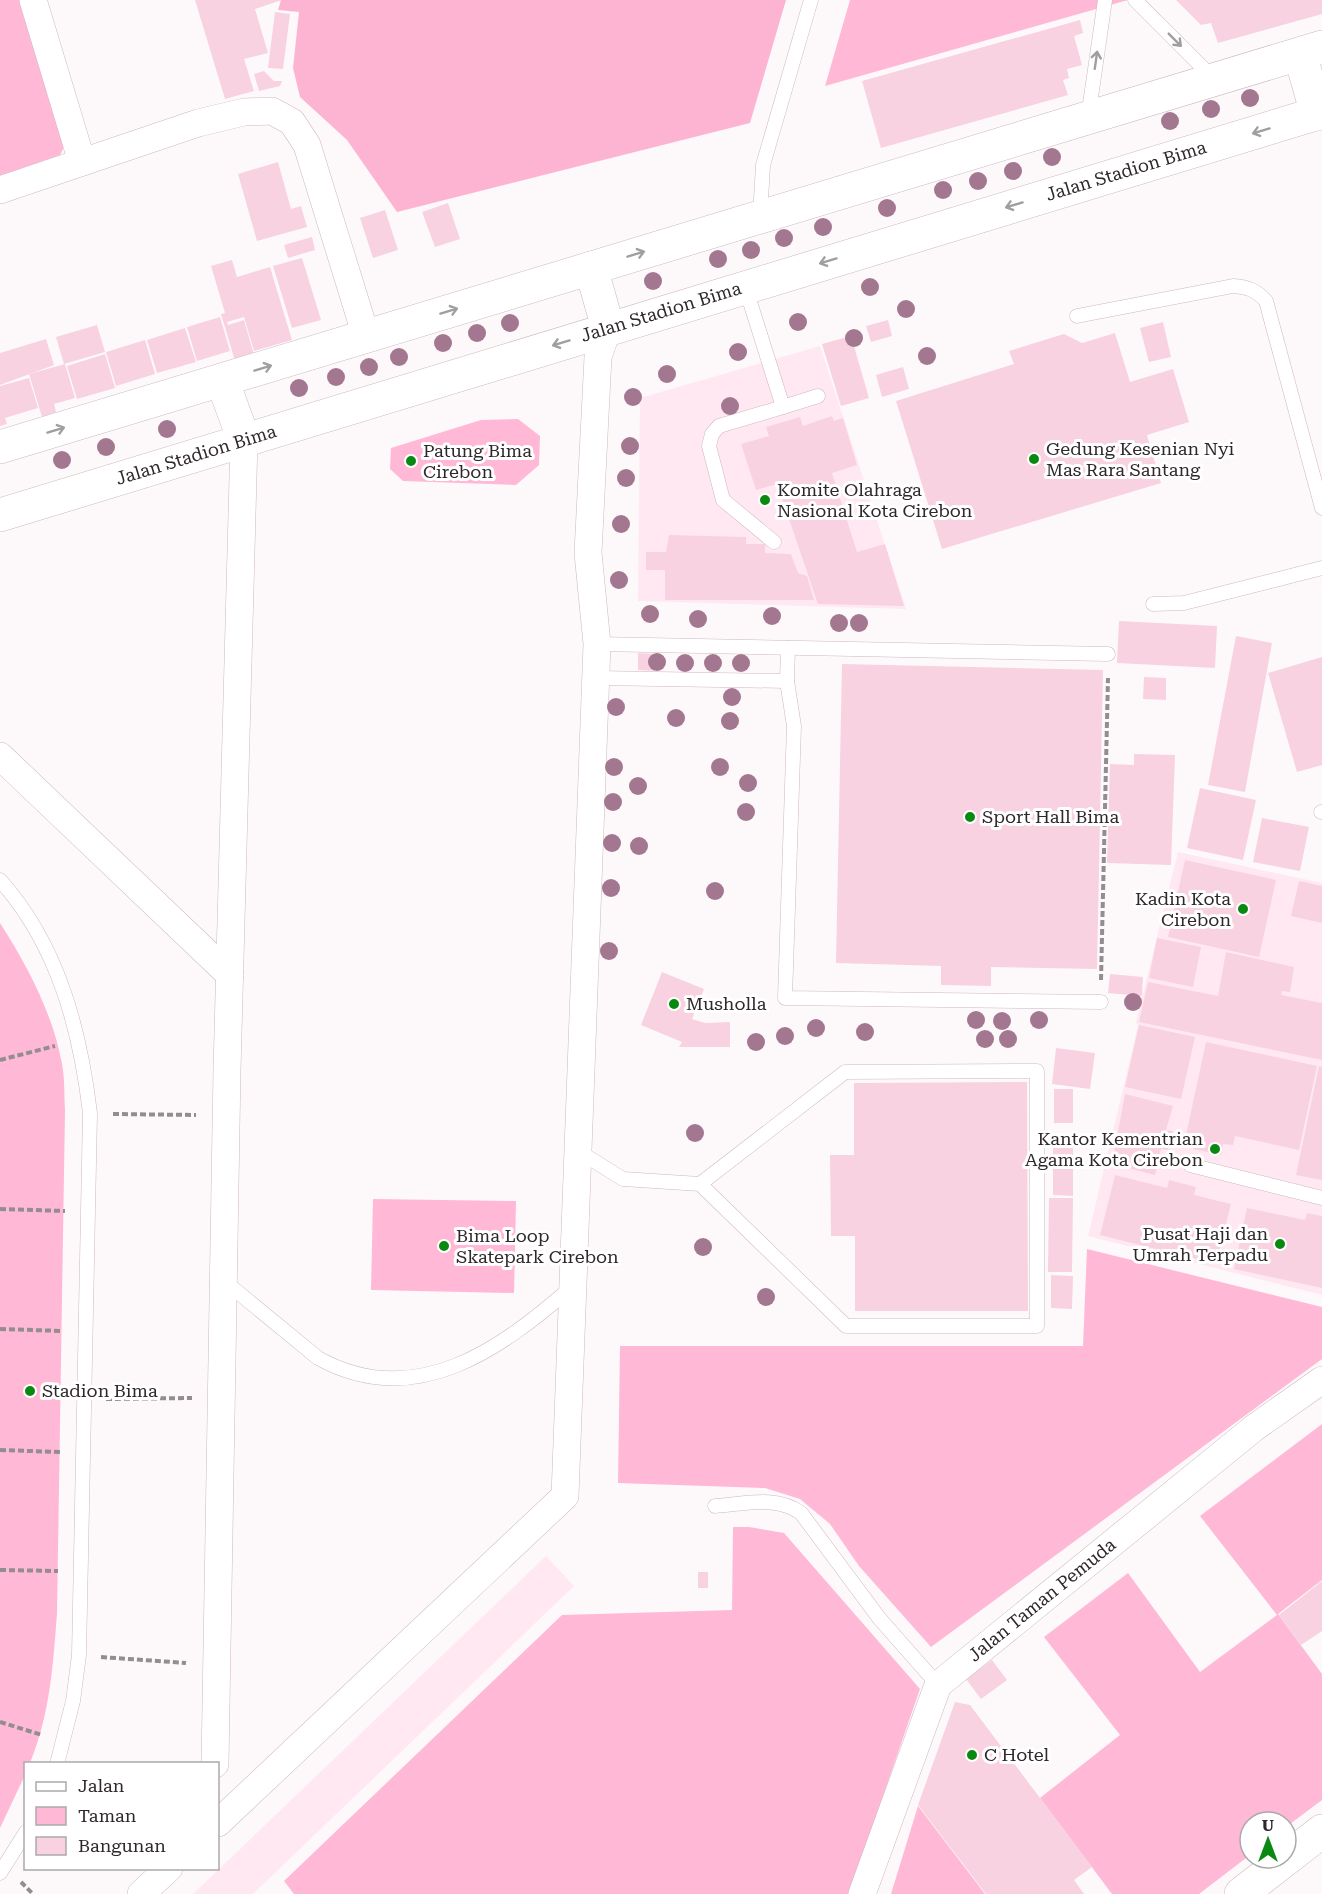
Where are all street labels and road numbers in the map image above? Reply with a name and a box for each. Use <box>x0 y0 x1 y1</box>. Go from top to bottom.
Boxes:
street label: Jalan Stadion Bima <box>1043 136 1209 205</box>
street label: Jalan Stadion Bima <box>578 277 744 346</box>
street label: Jalan Stadion Bima <box>113 420 279 489</box>
street label: Jalan Taman Pemuda <box>964 1533 1120 1666</box>

